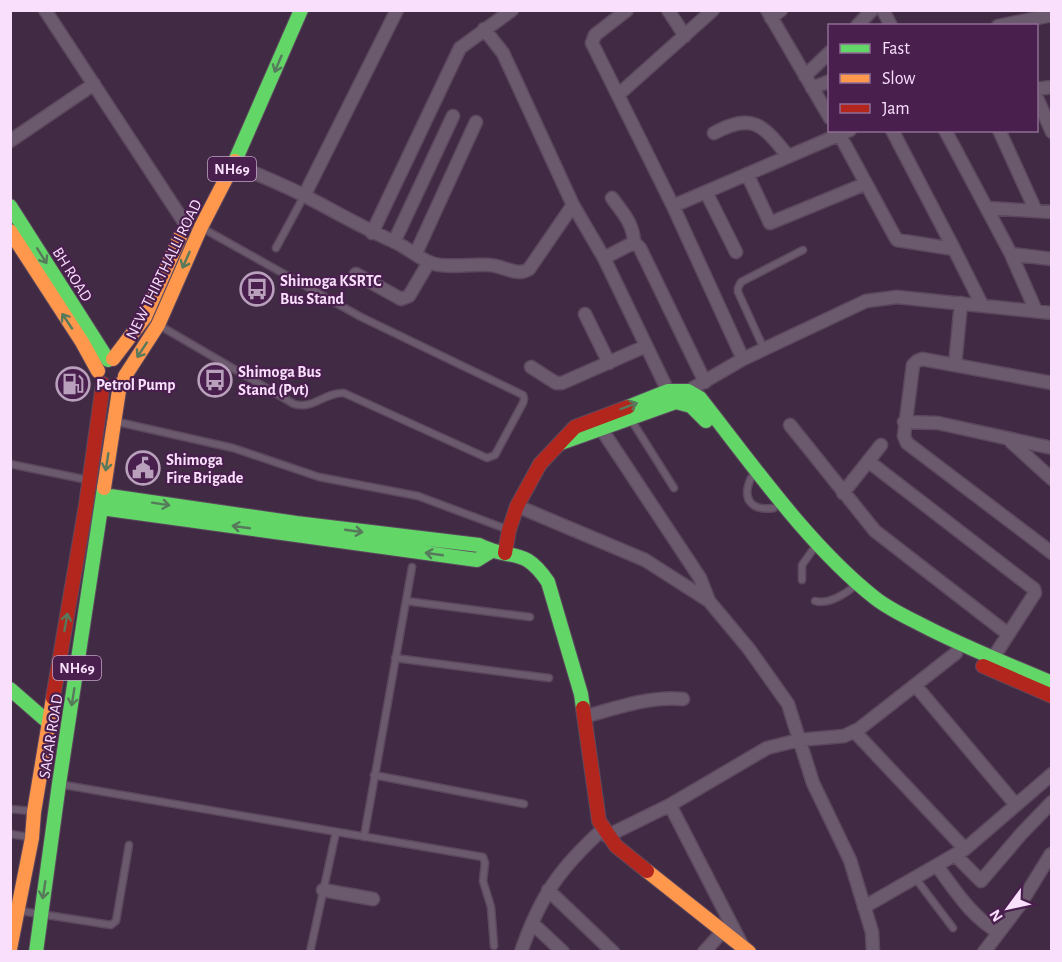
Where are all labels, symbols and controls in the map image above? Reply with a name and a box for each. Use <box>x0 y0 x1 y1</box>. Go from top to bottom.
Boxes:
legend <box>828 24 1038 132</box>
text: Fast <box>882 40 910 58</box>
one-way arrow <box>272 55 283 73</box>
text: Slow <box>882 70 915 88</box>
text: Jam <box>882 100 910 118</box>
road number: NH69 <box>208 157 256 181</box>
street label: NEW THIRTHALLI ROAD <box>123 197 205 342</box>
street label: BH ROAD <box>49 245 95 304</box>
one-way arrow <box>36 247 48 264</box>
one-way arrow <box>180 250 192 268</box>
bus stop icon: Shimoga KSRTC Bus Stand <box>239 271 275 307</box>
place label: Shimoga KSRTC Bus Stand <box>280 273 382 307</box>
one-way arrow <box>61 313 73 330</box>
one-way arrow <box>136 342 148 358</box>
bus stop icon: Shimoga Bus Stand (Pvt) <box>197 362 233 398</box>
place label: Shimoga Bus Stand (Pvt) <box>238 364 321 398</box>
fuel station icon: Petrol Pump <box>55 366 91 402</box>
place label: Petrol Pump <box>96 377 176 393</box>
one-way arrow <box>619 399 638 410</box>
public building icon: Shimoga Fire Brigade <box>125 450 161 486</box>
one-way arrow <box>102 452 113 472</box>
place label: Shimoga Fire Brigade <box>166 452 244 486</box>
one-way arrow <box>150 498 170 509</box>
one-way arrow <box>232 522 251 533</box>
one-way arrow <box>343 525 363 536</box>
one-way arrow <box>425 549 445 560</box>
one-way arrow <box>60 613 71 632</box>
road number: NH69 <box>53 656 101 680</box>
one-way arrow <box>67 686 78 706</box>
street label: SAGAR ROAD <box>36 693 66 779</box>
north arrow <box>978 878 1038 938</box>
one-way arrow <box>39 879 50 899</box>
text: N <box>987 907 1006 925</box>

